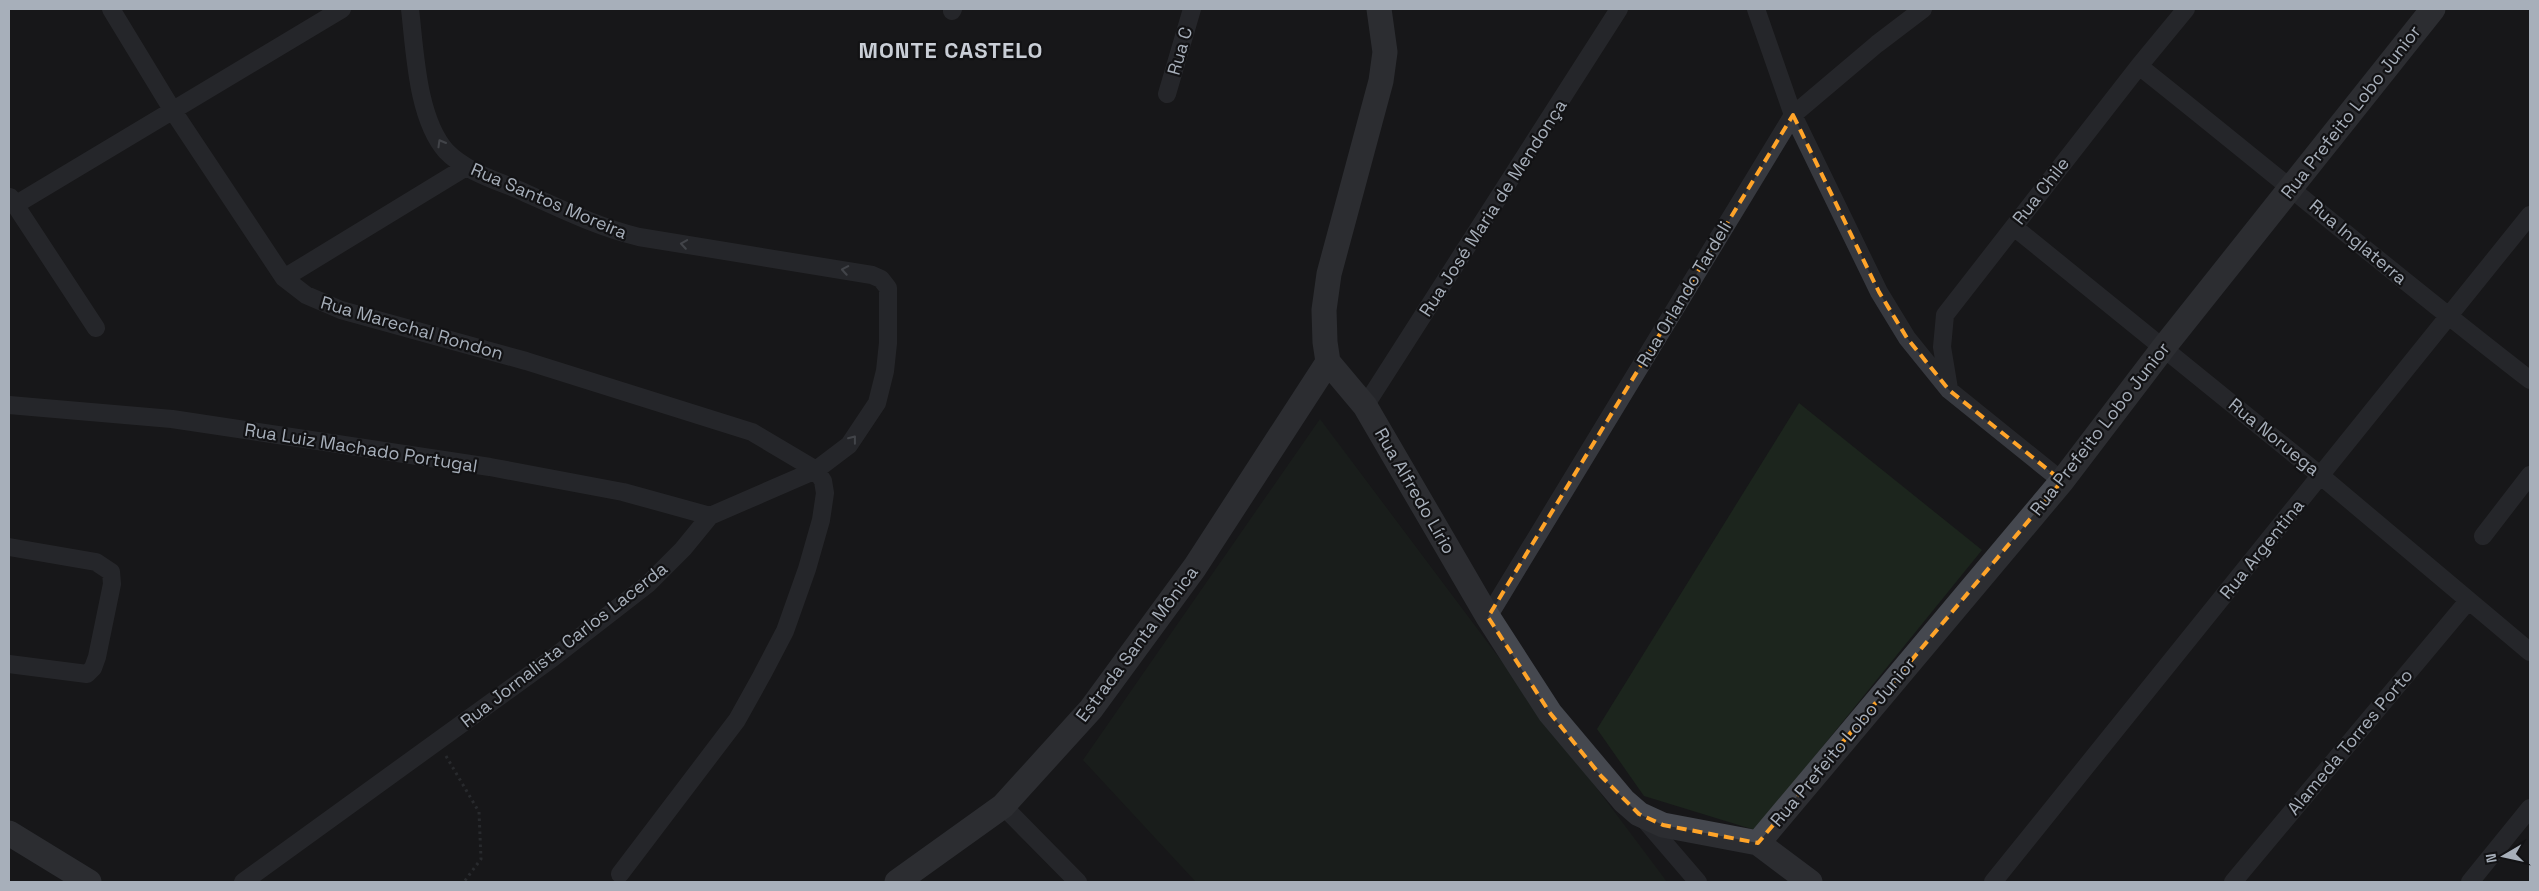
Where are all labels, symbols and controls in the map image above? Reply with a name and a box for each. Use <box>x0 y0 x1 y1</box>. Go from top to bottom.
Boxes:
street label: Rua Prefeito Lobo Junior <box>2276 20 2426 203</box>
street label: Rua C <box>1162 24 1197 78</box>
district label: MONTE CASTELO <box>859 36 1043 64</box>
street label: Rua José Maria de Mendonça <box>1414 95 1572 321</box>
one-way arrow <box>438 139 448 148</box>
street label: Rua Chile <box>2007 152 2074 229</box>
street label: Rua Santos Moreira <box>467 157 631 244</box>
street label: Rua Inglaterra <box>2305 194 2412 289</box>
street label: Rua Orlando Tardeli <box>1631 217 1736 371</box>
one-way arrow <box>680 240 688 250</box>
one-way arrow <box>840 265 849 275</box>
street label: Rua Marechal Rondon <box>318 290 506 365</box>
street label: Rua Prefeito Lobo Junior <box>2025 337 2175 520</box>
street label: Rua Noruega <box>2224 393 2325 480</box>
street label: Rua Luiz Machado Portugal <box>243 418 479 477</box>
street label: Rua Alfredo Lírio <box>1370 424 1461 558</box>
one-way arrow <box>848 436 856 445</box>
street label: Rua Argentina <box>2214 494 2309 603</box>
street label: Rua Jornalista Carlos Lacerda <box>456 557 672 733</box>
street label: Estrada Santa Mônica <box>1070 561 1203 726</box>
street label: Rua Prefeito Lobo Junior <box>1765 652 1920 831</box>
street label: Alameda Torres Porto <box>2282 664 2417 819</box>
north arrow <box>2479 831 2529 881</box>
text: N <box>2482 852 2501 864</box>

